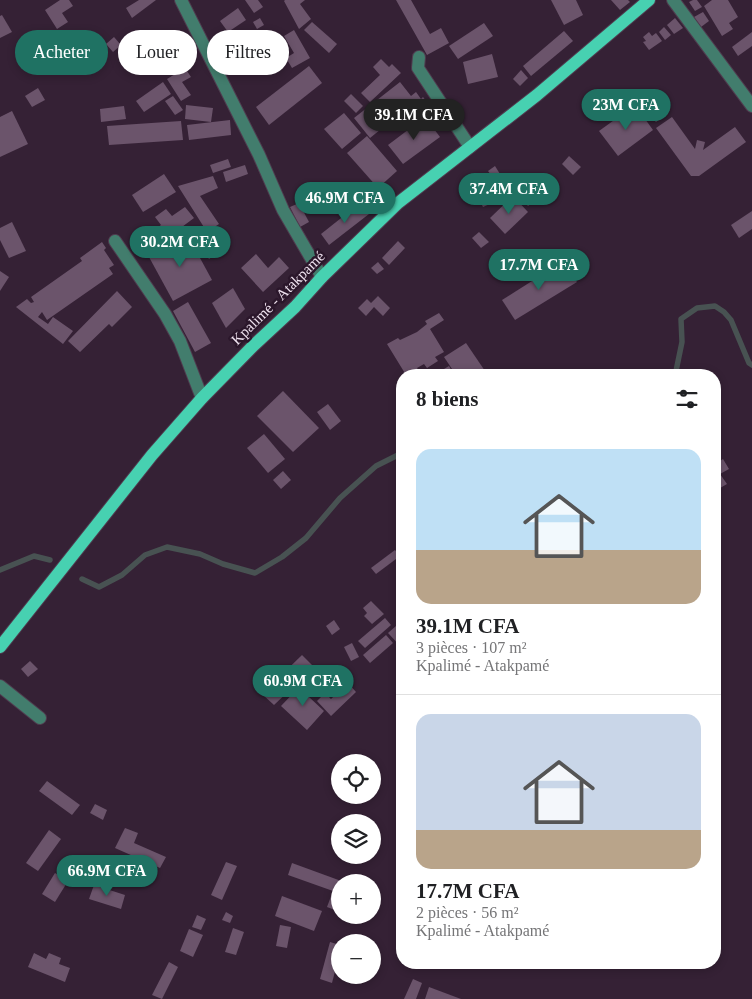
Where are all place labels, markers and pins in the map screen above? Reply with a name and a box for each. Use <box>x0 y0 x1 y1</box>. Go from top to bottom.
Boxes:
pin: 23M CFA <box>580 88 672 131</box>
pin: 39.1M CFA <box>357 98 471 141</box>
pin: 37.4M CFA <box>452 172 566 215</box>
pin: 46.9M CFA <box>288 182 402 224</box>
pin: 30.2M CFA <box>123 226 237 268</box>
pin: 17.7M CFA <box>482 248 596 291</box>
pin: 60.9M CFA <box>246 664 360 707</box>
pin: 66.9M CFA <box>50 854 164 897</box>

